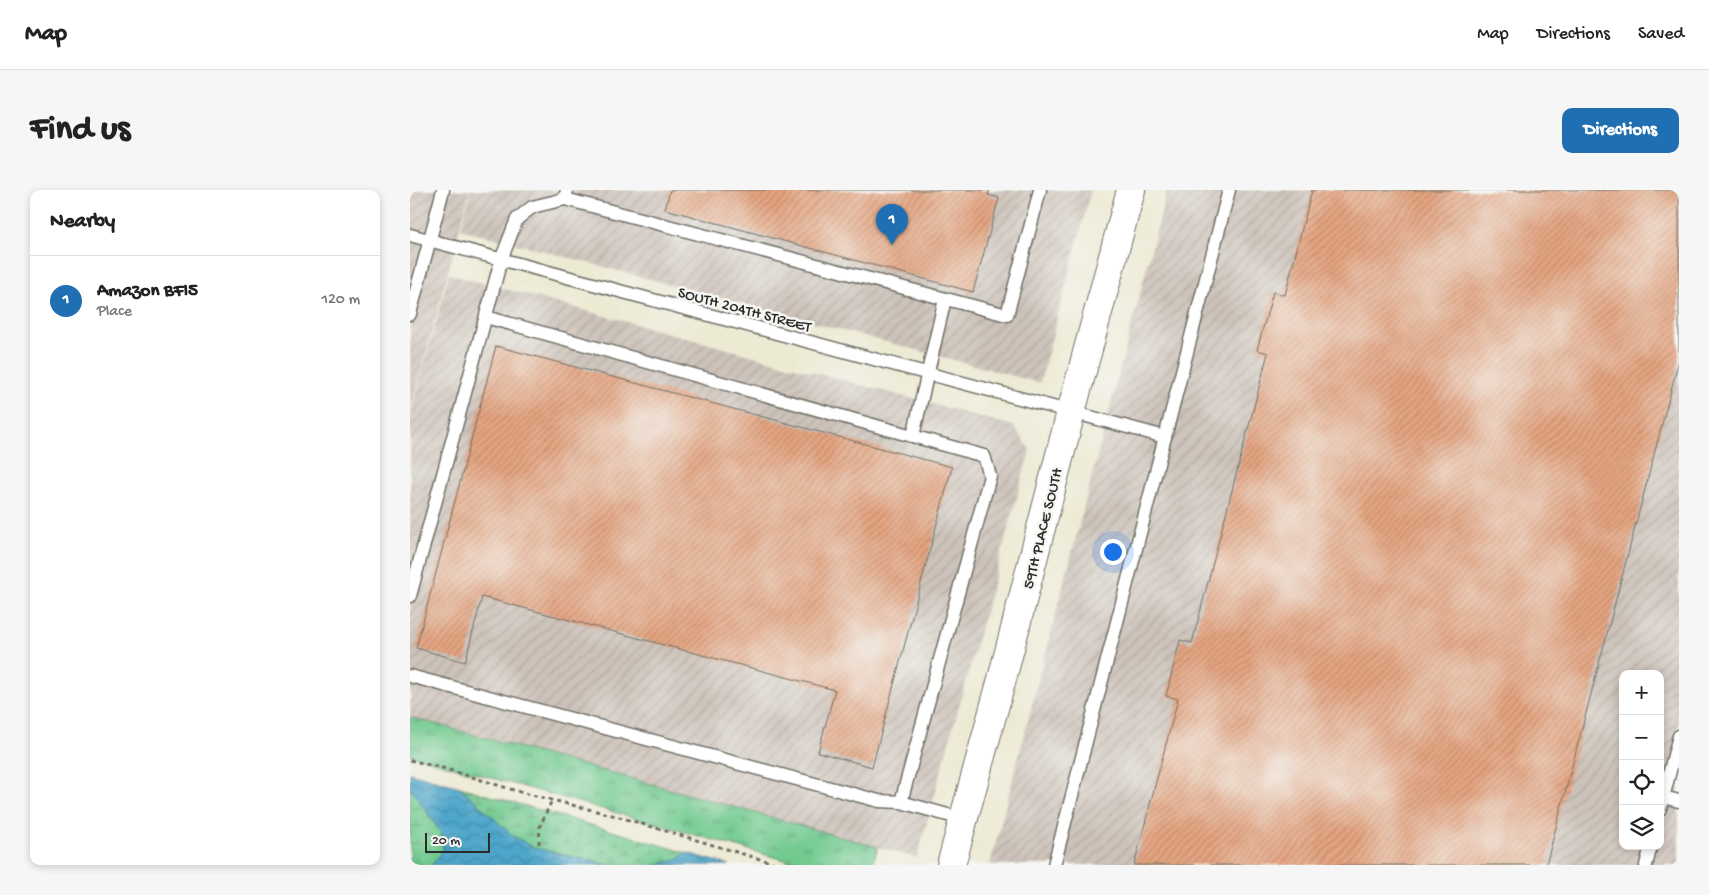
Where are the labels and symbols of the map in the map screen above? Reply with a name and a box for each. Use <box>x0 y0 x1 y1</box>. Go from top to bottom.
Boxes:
pin: 1 <box>876 204 908 245</box>
street label: SOUTH 204TH STREET <box>675 284 814 339</box>
street label: 59TH PLACE SOUTH <box>1020 466 1069 591</box>
your location <box>1100 539 1126 565</box>
scale bar <box>425 830 490 853</box>

